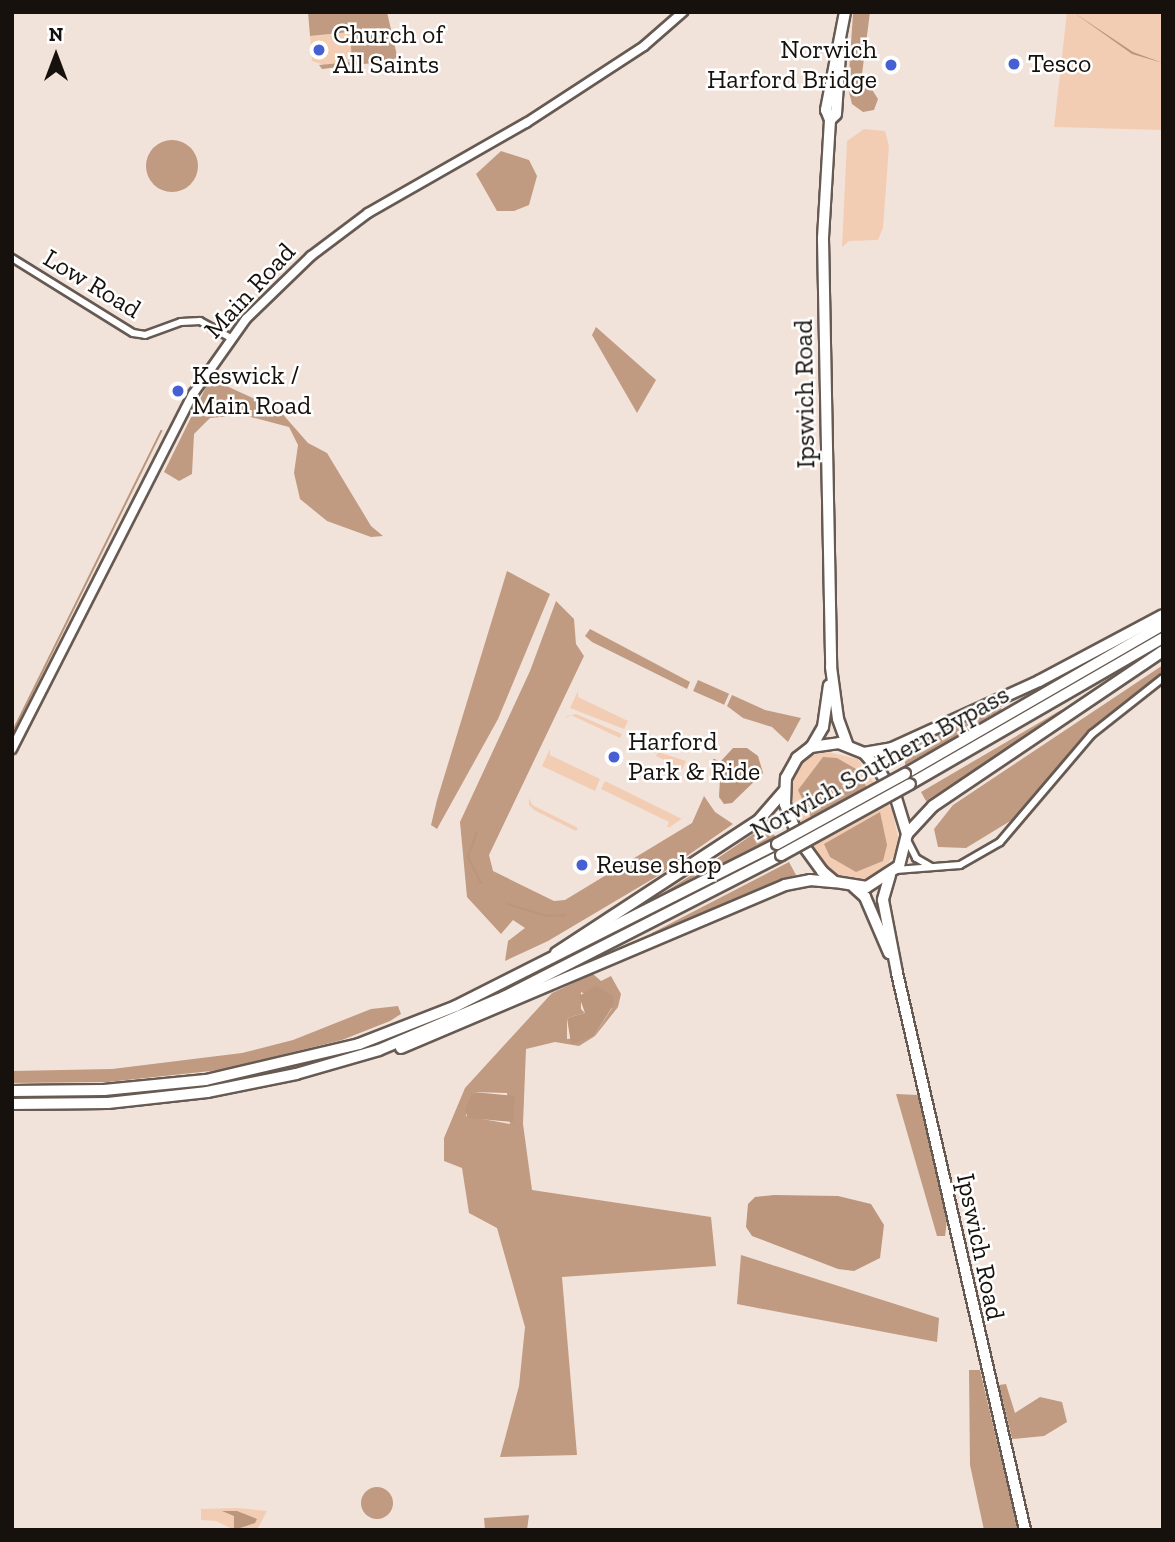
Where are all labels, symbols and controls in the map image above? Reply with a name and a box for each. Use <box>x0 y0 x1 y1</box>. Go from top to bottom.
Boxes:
place label: Church of All Saints <box>333 19 444 80</box>
north arrow <box>21 21 91 91</box>
text: N <box>49 23 63 46</box>
place label: Norwich Harford Bridge <box>707 34 877 96</box>
marker: Church of All Saints <box>311 42 327 58</box>
place label: Tesco <box>1028 48 1091 80</box>
marker: Tesco <box>1006 56 1022 72</box>
marker: Norwich Harford Bridge <box>883 57 899 73</box>
street label: Main Road <box>198 237 302 345</box>
street label: Low Road <box>37 243 147 325</box>
street label: Ipswich Road <box>788 319 822 469</box>
place label: Keswick / Main Road <box>192 360 311 422</box>
marker: Keswick / Main Road <box>170 383 186 399</box>
street label: Norwich Southern Bypass <box>745 679 1015 847</box>
place label: Harford Park & Ride <box>628 726 760 788</box>
marker: Harford Park & Ride <box>606 749 622 765</box>
place label: Reuse shop <box>596 849 722 881</box>
marker: Reuse shop <box>574 857 590 873</box>
street label: Ipswich Road <box>949 1171 1011 1323</box>

